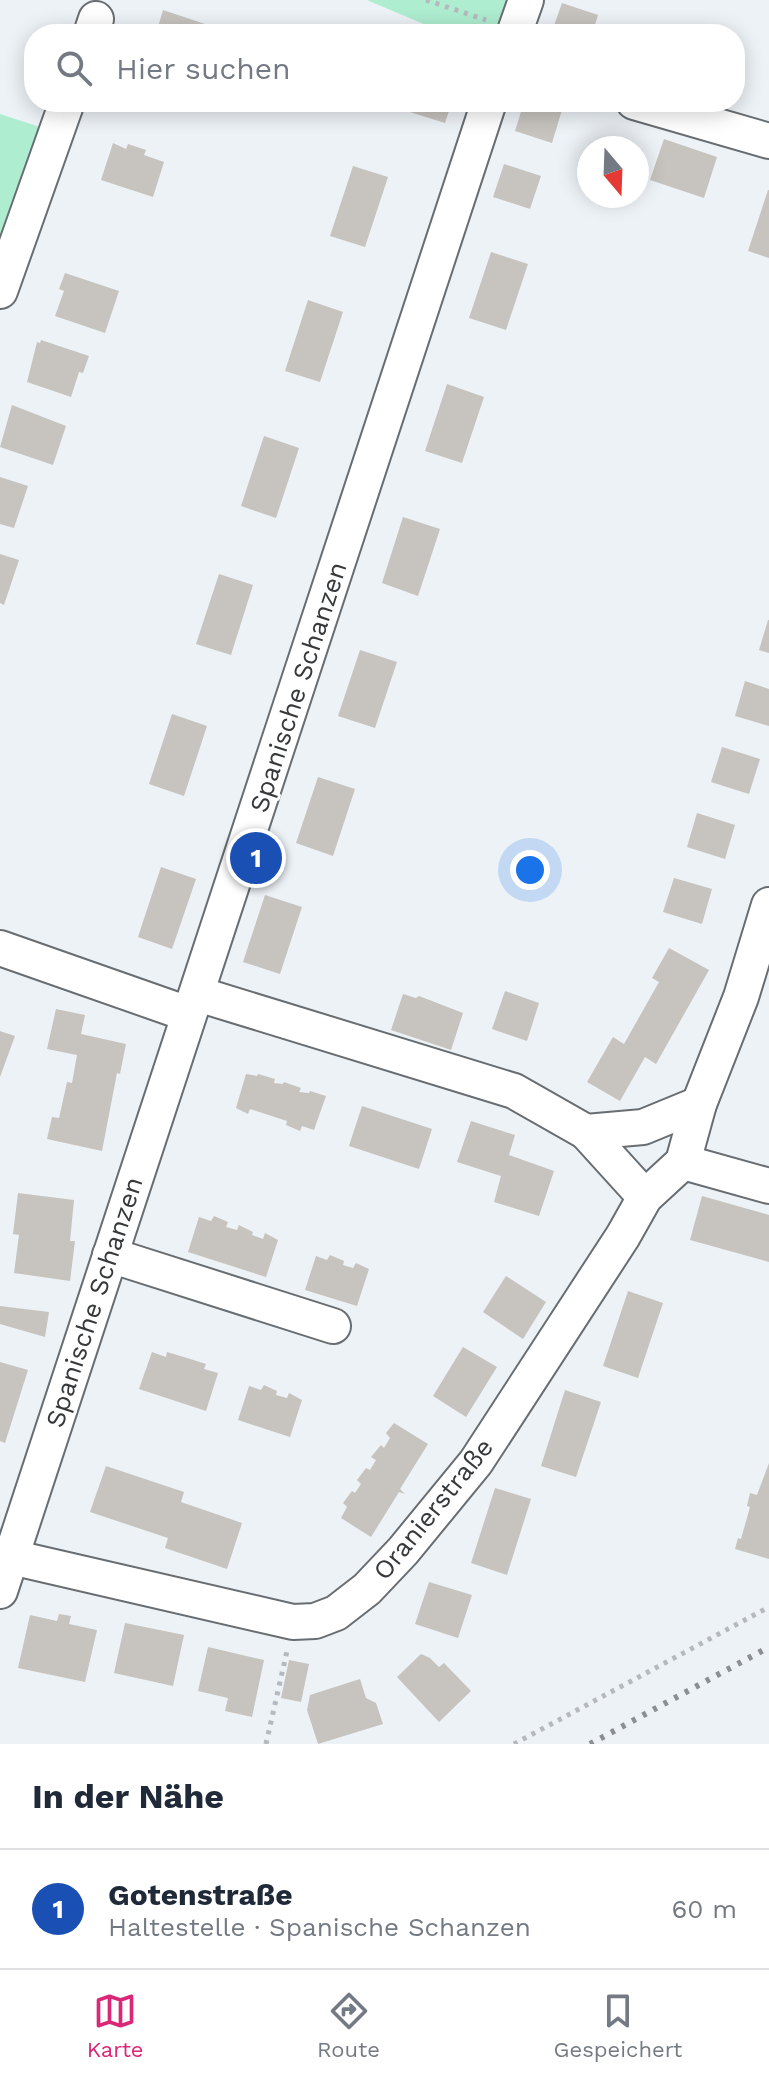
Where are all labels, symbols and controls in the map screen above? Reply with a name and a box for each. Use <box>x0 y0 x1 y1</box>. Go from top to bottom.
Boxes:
search box <box>24 24 745 112</box>
icon: search <box>52 46 96 90</box>
text: Hier suchen <box>116 51 291 86</box>
north arrow <box>577 136 649 208</box>
street label: Spanische Schanzen <box>243 558 353 816</box>
pin: 1 <box>230 828 282 888</box>
your location <box>510 850 550 890</box>
street label: Spanische Schanzen <box>39 1173 149 1431</box>
street label: Oranierstraße <box>367 1432 499 1586</box>
text: In der Nähe <box>32 1776 224 1816</box>
text: Gotenstraße <box>108 1877 293 1912</box>
text: 1 <box>52 1894 64 1924</box>
text: 60 m <box>671 1894 737 1924</box>
text: Haltestelle · Spanische Schanzen <box>108 1912 531 1942</box>
tab: Karte <box>87 1989 144 2062</box>
tab: Route <box>317 1989 380 2062</box>
tab: Gespeichert <box>554 1989 682 2062</box>

